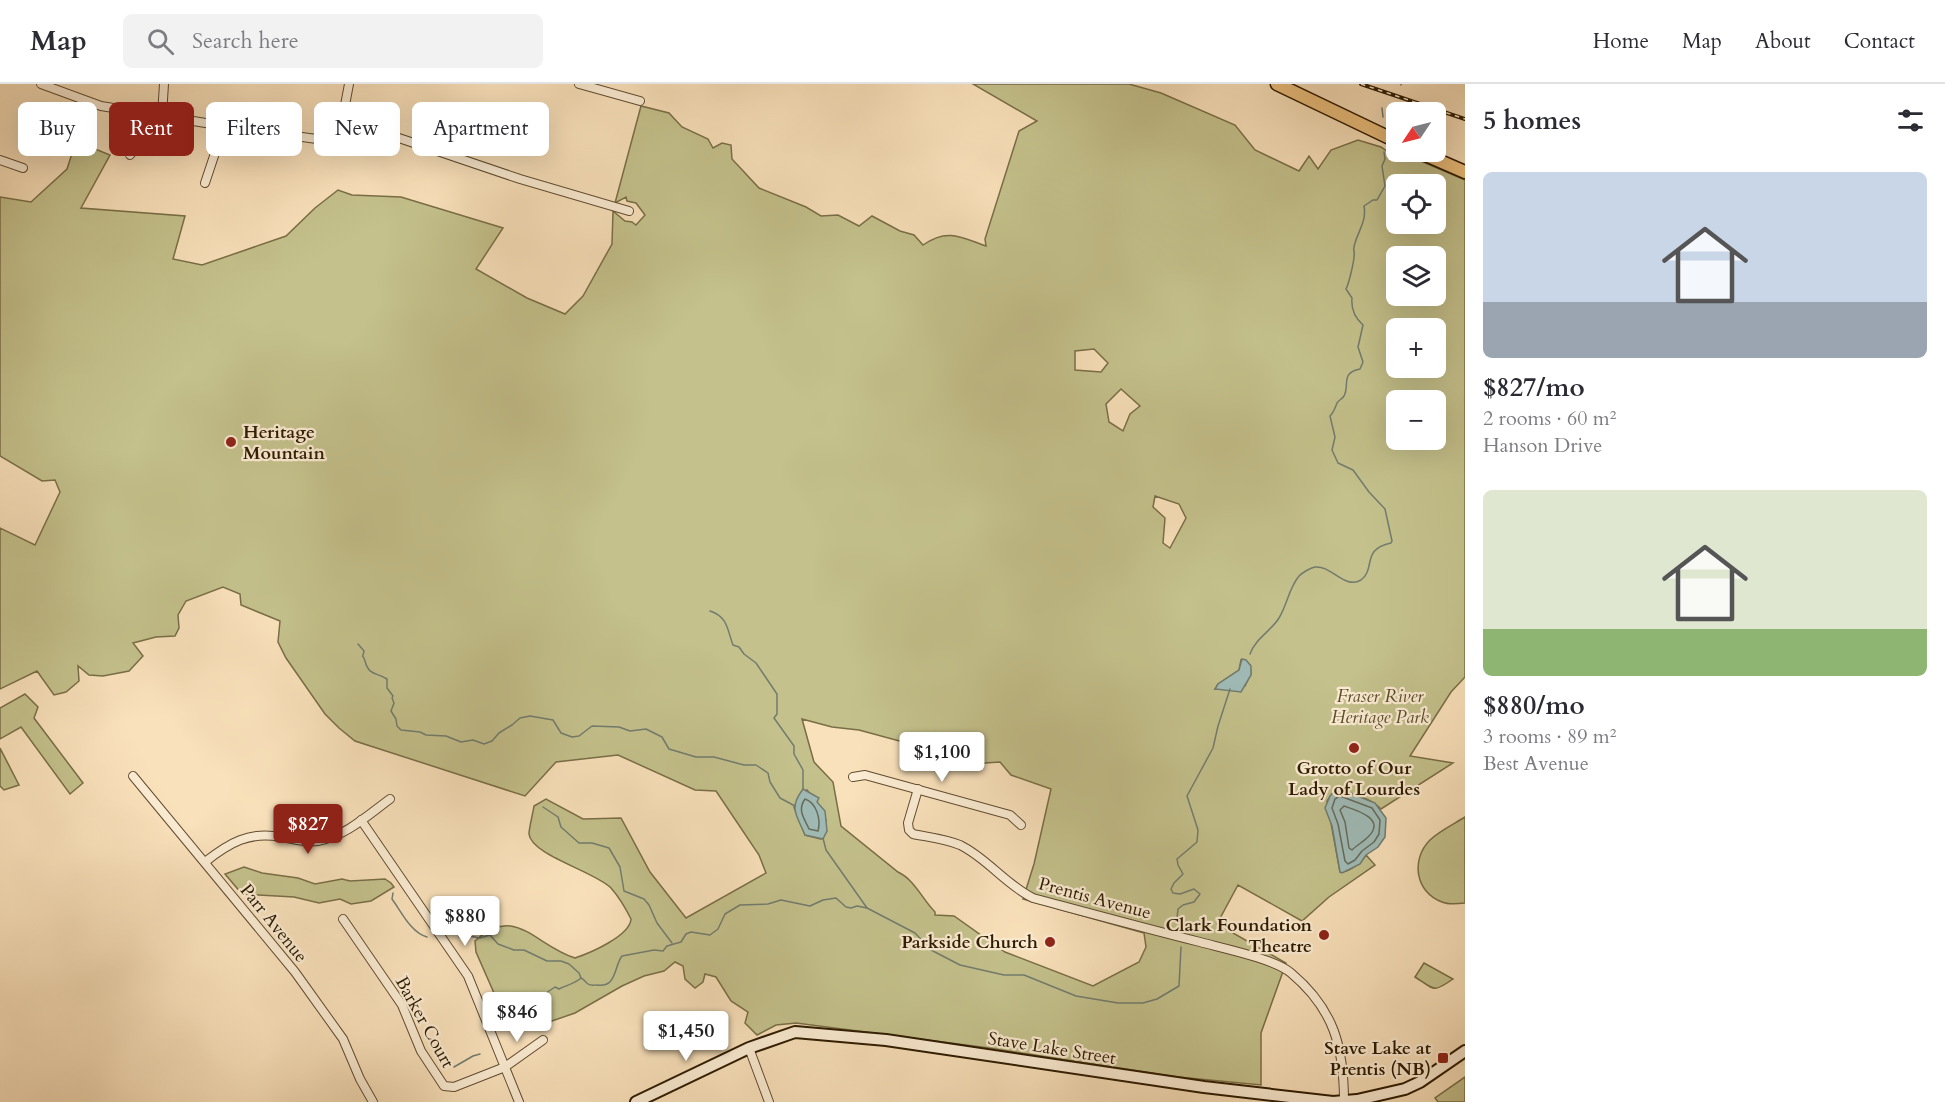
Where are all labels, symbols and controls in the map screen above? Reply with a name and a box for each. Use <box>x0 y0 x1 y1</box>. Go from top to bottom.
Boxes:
search box <box>123 14 543 68</box>
text: Map <box>30 22 87 60</box>
icon: search <box>144 25 177 58</box>
text: Search here <box>192 26 299 56</box>
text: Home <box>1593 27 1649 56</box>
text: Map <box>1682 27 1722 56</box>
text: About <box>1755 27 1811 56</box>
text: Contact <box>1844 27 1915 56</box>
chip: Buy <box>18 102 97 156</box>
chip: Rent <box>109 102 194 156</box>
chip: Filters <box>206 102 302 156</box>
chip: New <box>314 102 400 156</box>
chip: Apartment <box>412 102 549 156</box>
north arrow <box>1386 102 1446 162</box>
map controls <box>1386 102 1446 450</box>
text: 5 homes <box>1483 103 1581 138</box>
icon: filters <box>1894 104 1927 137</box>
button: locate <box>1386 174 1446 234</box>
icon: home <box>1651 211 1759 319</box>
button: layers <box>1386 246 1446 306</box>
button: + <box>1386 318 1446 378</box>
text: $827/mo <box>1483 370 1585 405</box>
button: − <box>1386 390 1446 450</box>
text: 2 rooms · 60 m² <box>1483 405 1616 432</box>
place label: Heritage Mountain <box>243 420 325 466</box>
text: Hanson Drive <box>1483 432 1602 459</box>
marker: Heritage Mountain <box>224 435 238 449</box>
icon: home <box>1651 529 1759 637</box>
park label: Fraser River Heritage Park <box>1331 684 1429 730</box>
text: $880/mo <box>1483 688 1585 723</box>
text: 3 rooms · 89 m² <box>1483 723 1616 750</box>
pin: $1,100 <box>893 732 991 783</box>
text: $1,100 <box>913 738 971 765</box>
marker: Grotto of Our Lady of Lourdes <box>1347 741 1361 755</box>
text: Best Avenue <box>1483 750 1589 777</box>
place label: Grotto of Our Lady of Lourdes <box>1288 756 1420 802</box>
pin: $827 <box>272 804 344 855</box>
text: $827 <box>288 810 328 837</box>
street label: Prentis Avenue <box>1036 871 1154 926</box>
street label: Parr Avenue <box>234 879 313 968</box>
pin: $880 <box>429 896 501 947</box>
text: $880 <box>445 902 485 929</box>
place label: Clark Foundation Theatre <box>1165 913 1312 959</box>
marker: Clark Foundation Theatre <box>1317 928 1331 942</box>
place label: Parkside Church <box>901 930 1038 955</box>
marker: Parkside Church <box>1043 935 1057 949</box>
street label: Barker Court <box>389 972 460 1073</box>
pin: $846 <box>481 992 553 1043</box>
text: $846 <box>497 998 537 1025</box>
pin: $1,450 <box>637 1011 735 1062</box>
text: $1,450 <box>657 1017 715 1044</box>
street label: Stave Lake Street <box>986 1026 1118 1071</box>
place label: Stave Lake at Prentis (NB) <box>1324 1036 1432 1082</box>
marker: Stave Lake at Prentis (NB) <box>1436 1051 1450 1065</box>

